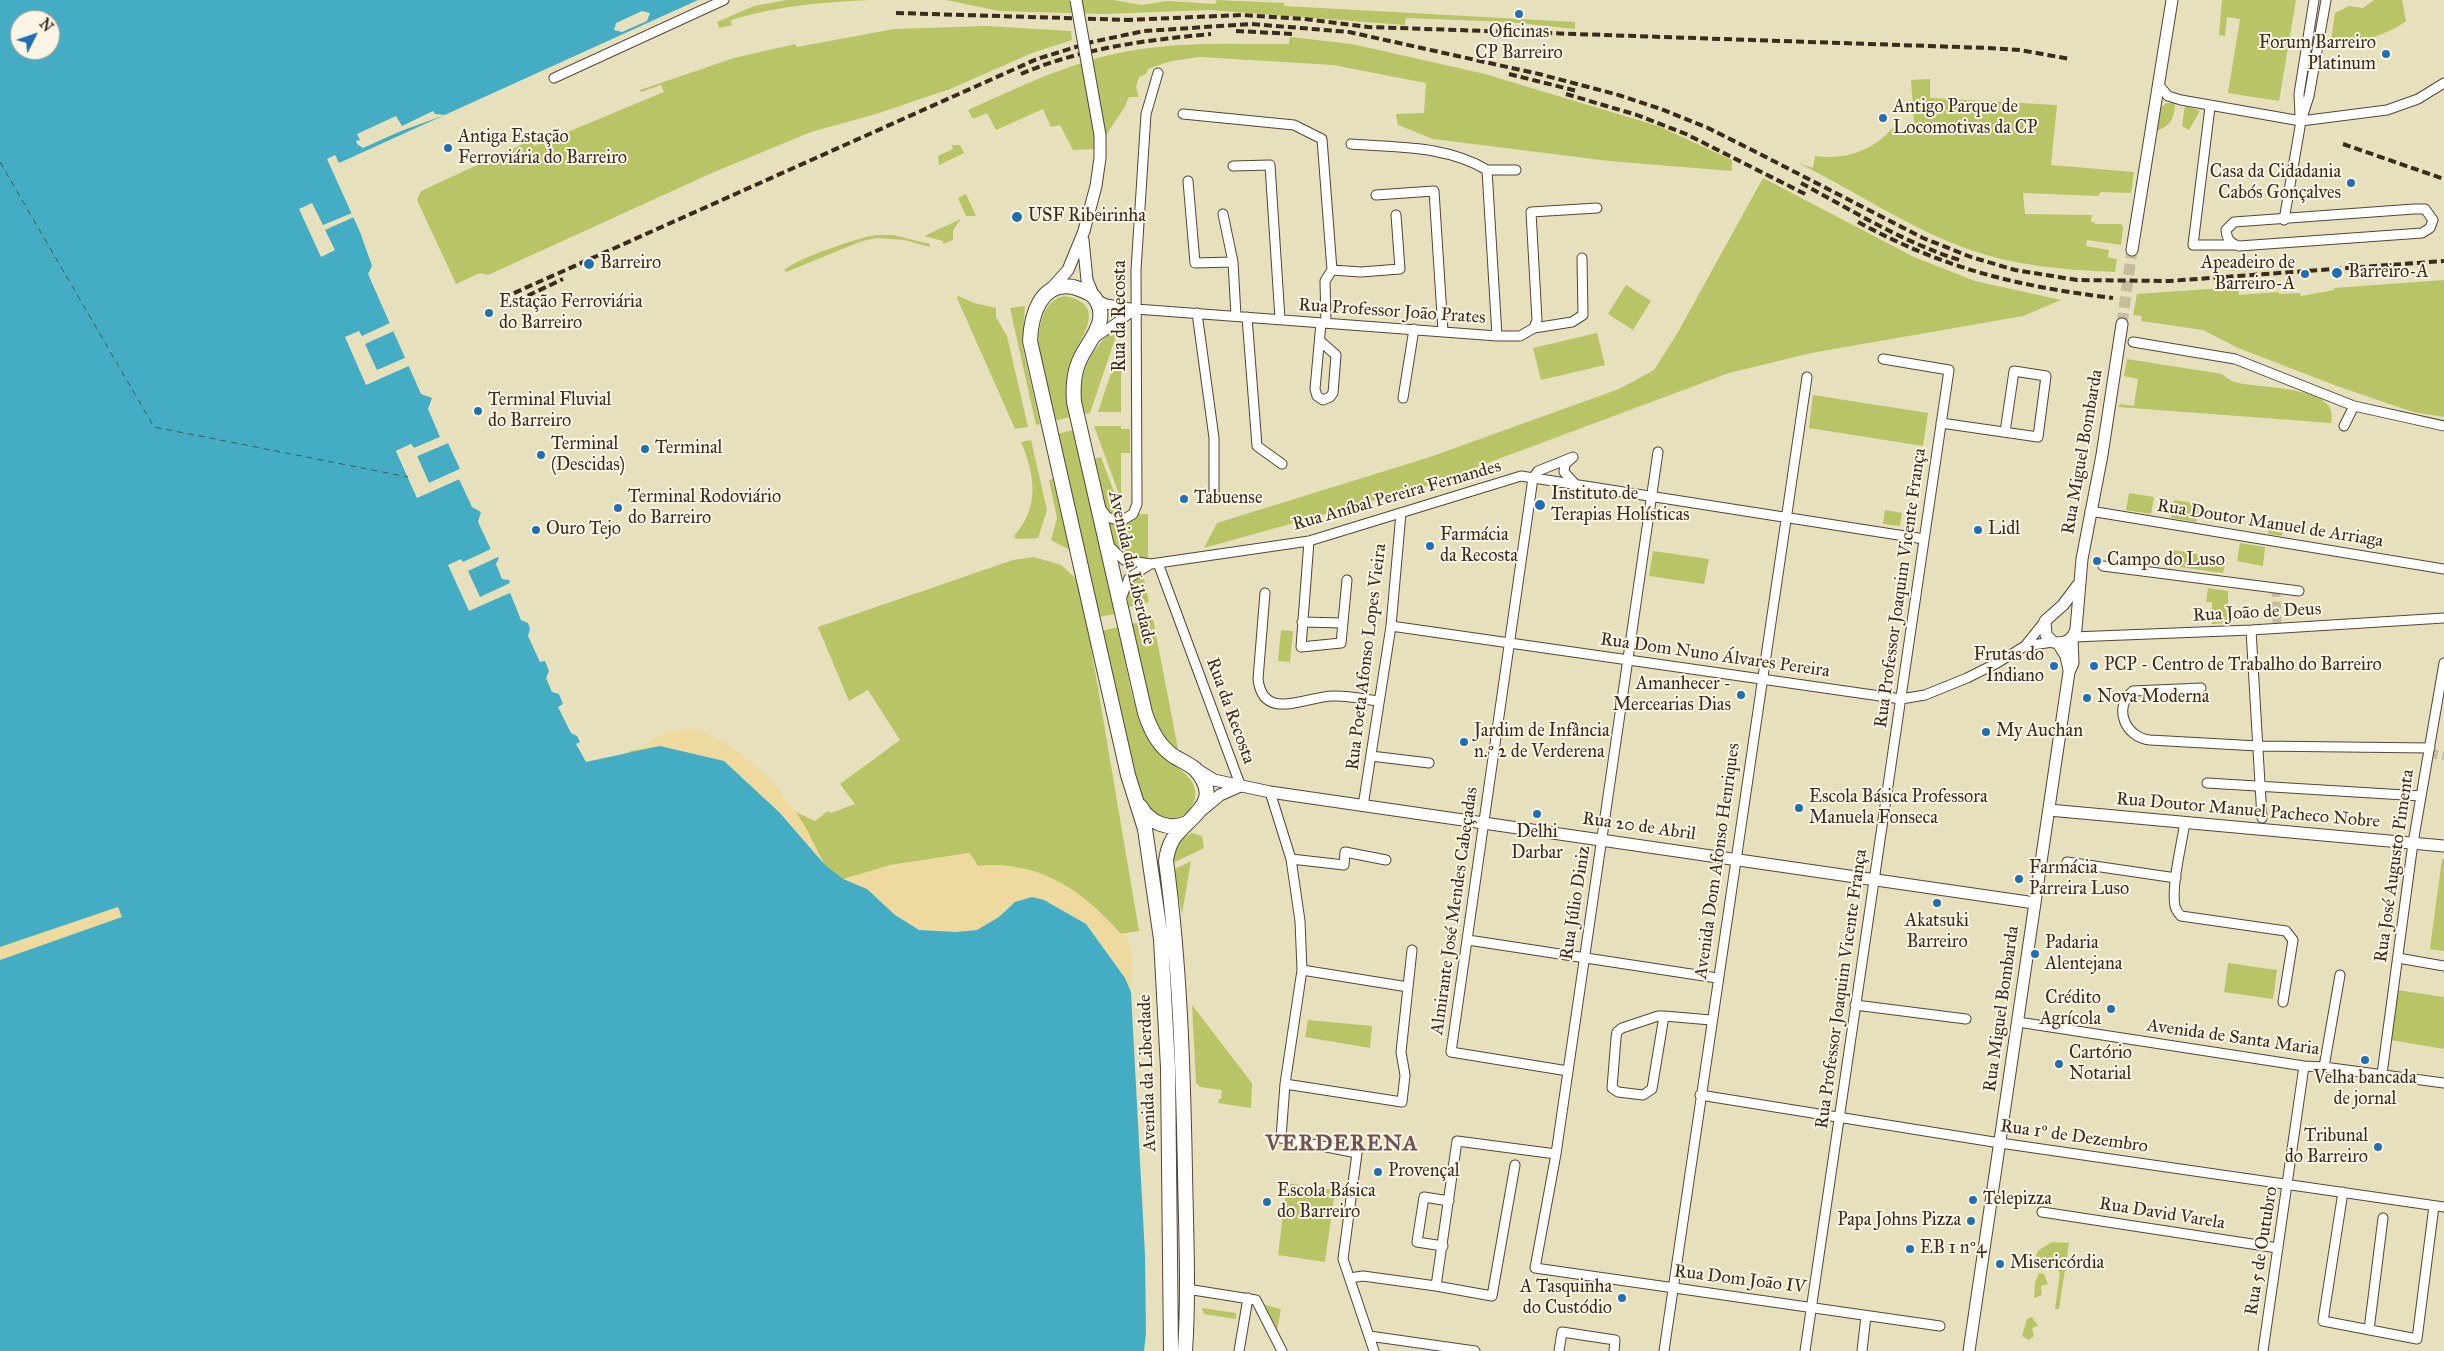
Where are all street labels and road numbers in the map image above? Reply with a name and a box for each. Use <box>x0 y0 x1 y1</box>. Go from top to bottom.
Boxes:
street label: Rua da Recosta <box>1110 260 1132 372</box>
street label: Rua Professor João Prates <box>1298 295 1486 329</box>
street label: Rua Miguel Bombarda <box>2058 368 2108 536</box>
street label: Rua Professor Joaquim Vicente França <box>1871 447 1931 729</box>
street label: Rua Aníbal Pereira Fernandes <box>1290 456 1504 536</box>
street label: Avenida da Liberdade <box>1103 489 1159 647</box>
street label: Rua Doutor Manuel de Arriaga <box>2155 495 2385 553</box>
street label: Rua Poeta Afonso Lopes Vieira <box>1342 542 1392 772</box>
street label: Rua João de Deus <box>2192 599 2322 627</box>
street label: Rua Dom Nuno Álvares Pereira <box>1599 629 1831 683</box>
street label: Rua da Recosta <box>1201 655 1259 767</box>
street label: Avenida Dom Afonso Henriques <box>1691 742 1745 980</box>
street label: Rua José Augusto Pimenta <box>2371 768 2419 964</box>
street label: Almirante José Mendes Cabeçadas <box>1427 786 1483 1036</box>
street label: Rua Doutor Manuel Pacheco Nobre <box>2115 789 2381 833</box>
street label: Rua 20 de Abril <box>1581 808 1697 846</box>
street label: Rua Júlio Diniz <box>1556 845 1596 961</box>
street label: Rua Professor Joaquim Vicente França <box>1812 848 1872 1130</box>
street label: Rua Miguel Bombarda <box>1980 925 2024 1093</box>
street label: Avenida da Liberdade <box>1134 994 1162 1152</box>
street label: Avenida de Santa Maria <box>2145 1015 2321 1061</box>
street label: Rua 1º de Dezembro <box>1999 1116 2149 1158</box>
street label: Rua 5 de Outubro <box>2241 1185 2283 1317</box>
street label: Rua David Varela <box>2098 1193 2226 1235</box>
street label: Rua Dom João IV <box>1673 1261 1807 1299</box>

